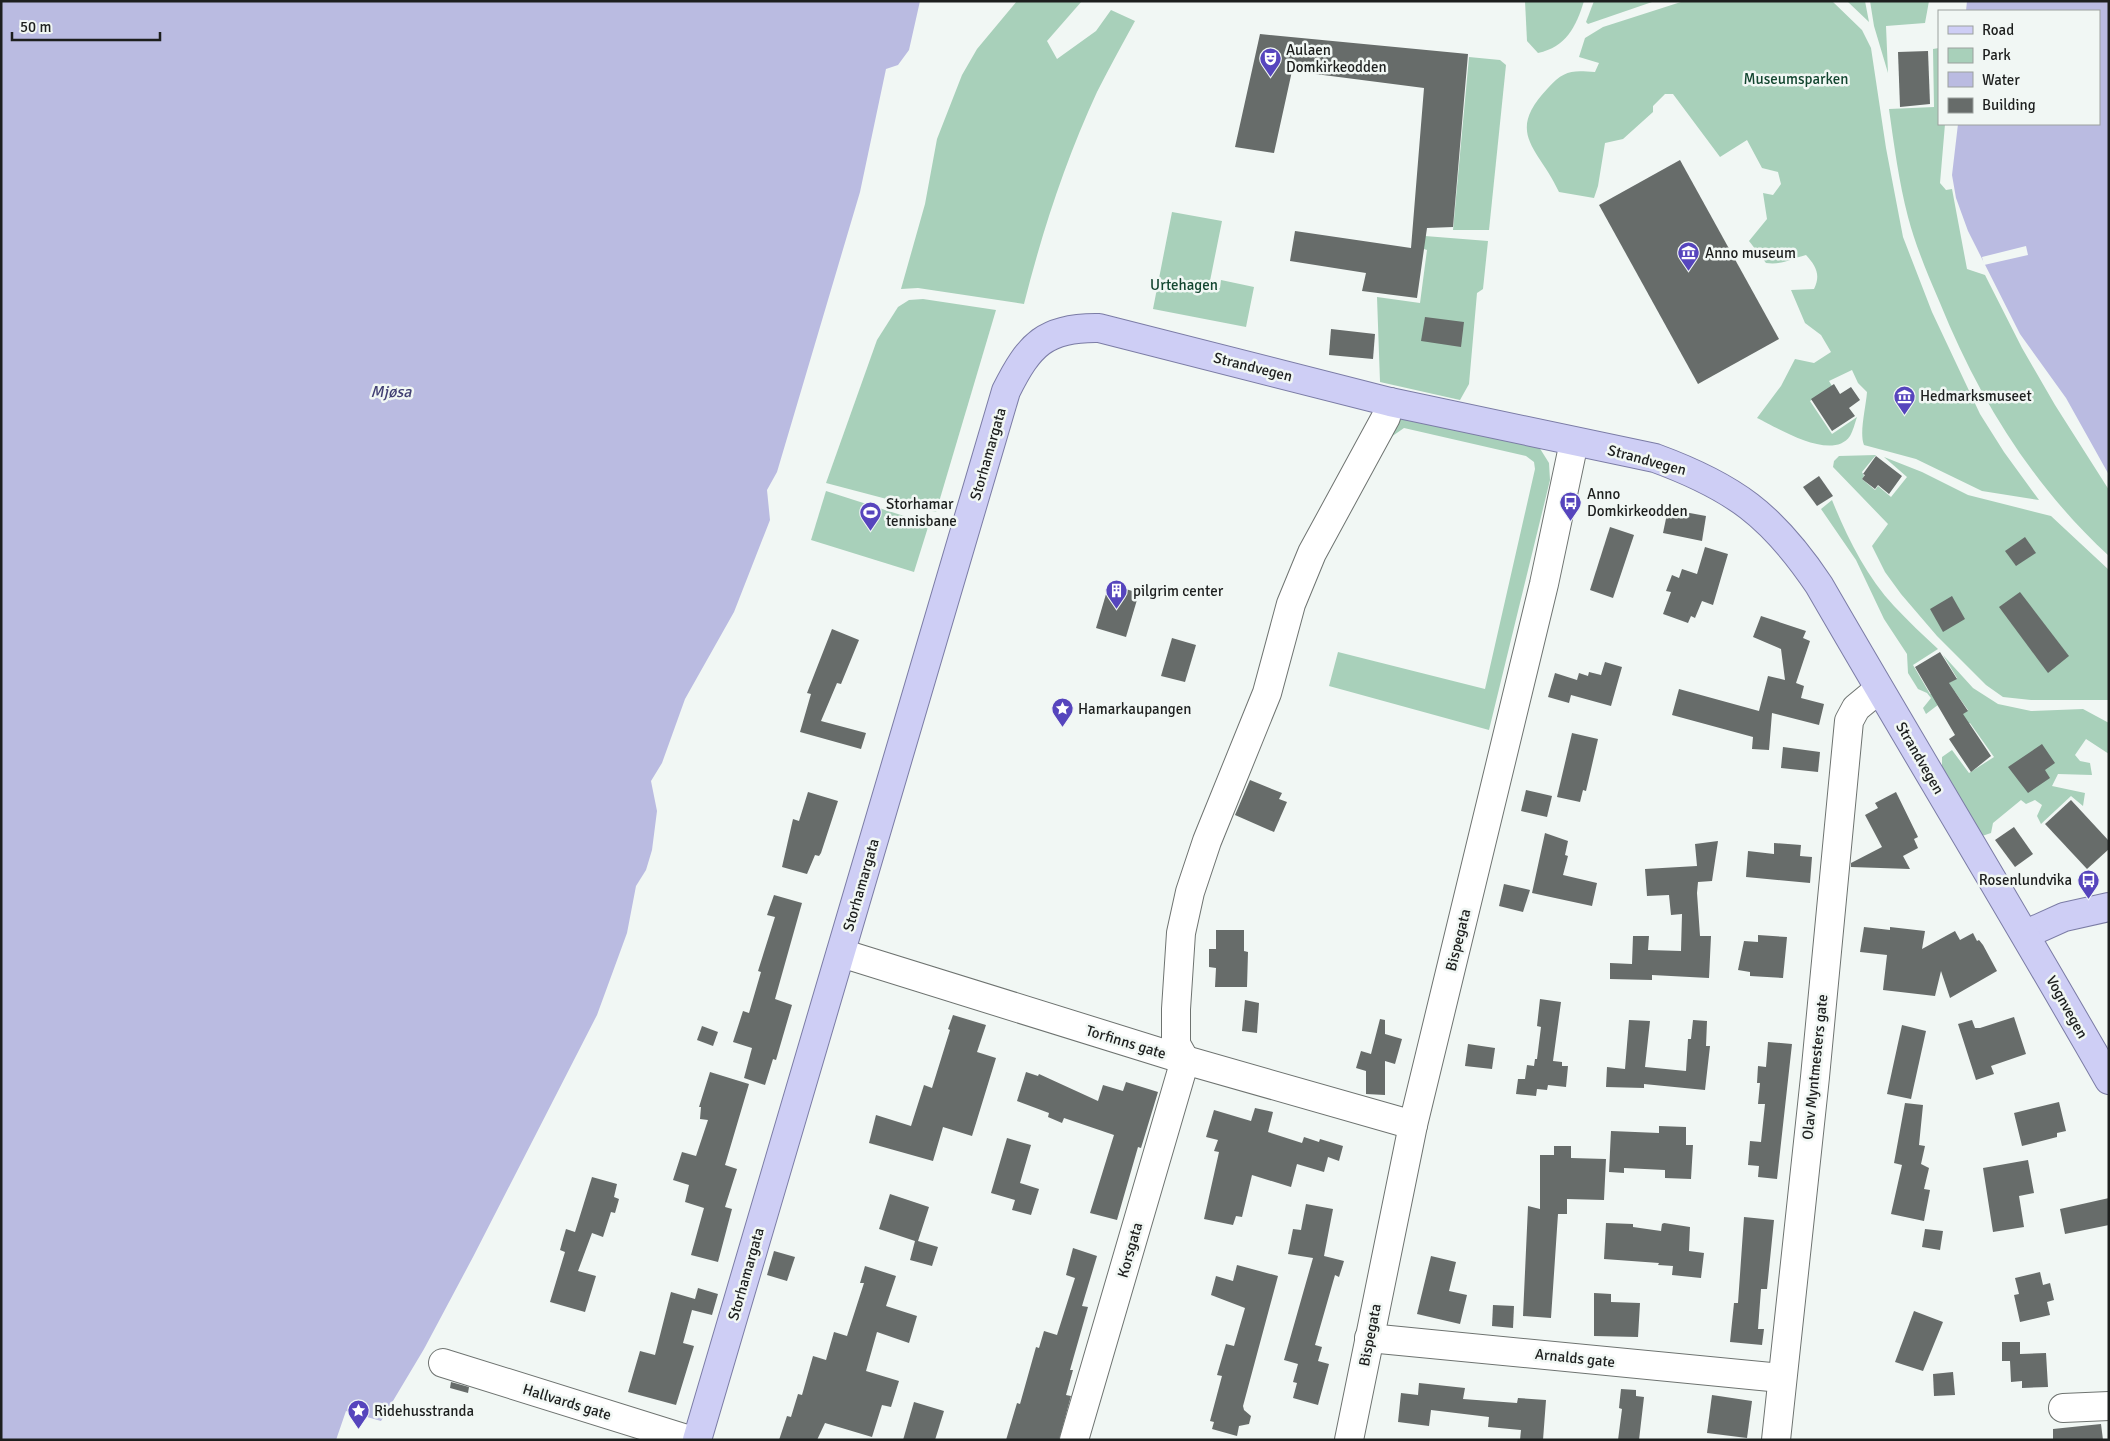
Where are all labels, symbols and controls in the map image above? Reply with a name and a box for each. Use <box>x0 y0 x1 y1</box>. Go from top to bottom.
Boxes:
scale bar <box>12 10 160 42</box>
legend <box>1938 10 2100 125</box>
text: 50 m <box>20 18 51 36</box>
text: Road <box>1982 21 2014 39</box>
place label: Aulaen Domkirkeodden <box>1286 41 1387 76</box>
text: Park <box>1982 46 2011 64</box>
theatre icon: Aulaen Domkirkeodden <box>1258 47 1282 78</box>
park label: Museumsparken <box>1743 70 1849 88</box>
text: Water <box>1982 71 2020 89</box>
text: Building <box>1982 96 2036 114</box>
museum icon: Anno museum <box>1677 241 1701 272</box>
place label: Anno museum <box>1705 244 1796 262</box>
park label: Urtehagen <box>1150 276 1218 294</box>
street label: Strandvegen <box>1212 349 1294 385</box>
water label: Mjøsa <box>371 382 412 402</box>
museum icon: Hedmarksmuseet <box>1892 384 1916 415</box>
place label: Hedmarksmuseet <box>1920 387 2032 405</box>
street label: Storhamargata <box>966 406 1010 502</box>
street label: Strandvegen <box>1606 441 1688 479</box>
place label: Anno Domkirkeodden <box>1587 485 1688 520</box>
bus stop icon: Anno Domkirkeodden <box>1559 491 1583 522</box>
place label: Storhamar tennisbane <box>886 495 957 530</box>
sports icon: Storhamar tennisbane <box>858 501 882 532</box>
building icon: pilgrim center <box>1105 579 1129 610</box>
place label: pilgrim center <box>1133 582 1224 600</box>
place icon: Hamarkaupangen <box>1050 697 1074 728</box>
place label: Hamarkaupangen <box>1078 700 1191 718</box>
street label: Strandvegen <box>1892 719 1948 797</box>
street label: Storhamargata <box>839 837 883 933</box>
bus stop icon: Rosenlundvika <box>2076 868 2100 899</box>
place label: Rosenlundvika <box>1979 871 2072 889</box>
street label: Bispegata <box>1442 907 1474 973</box>
street label: Vognvegen <box>2042 972 2092 1042</box>
street label: Olav Myntmesters gate <box>1798 993 1832 1141</box>
street label: Torfinns gate <box>1084 1021 1168 1063</box>
street label: Korsgata <box>1114 1220 1146 1280</box>
street label: Storhamargata <box>724 1226 768 1322</box>
street label: Bispegata <box>1355 1302 1385 1368</box>
street label: Arnalds gate <box>1534 1345 1616 1371</box>
street label: Hallvards gate <box>520 1380 614 1424</box>
place icon: Ridehusstranda <box>346 1399 370 1430</box>
place label: Ridehusstranda <box>374 1402 474 1420</box>

